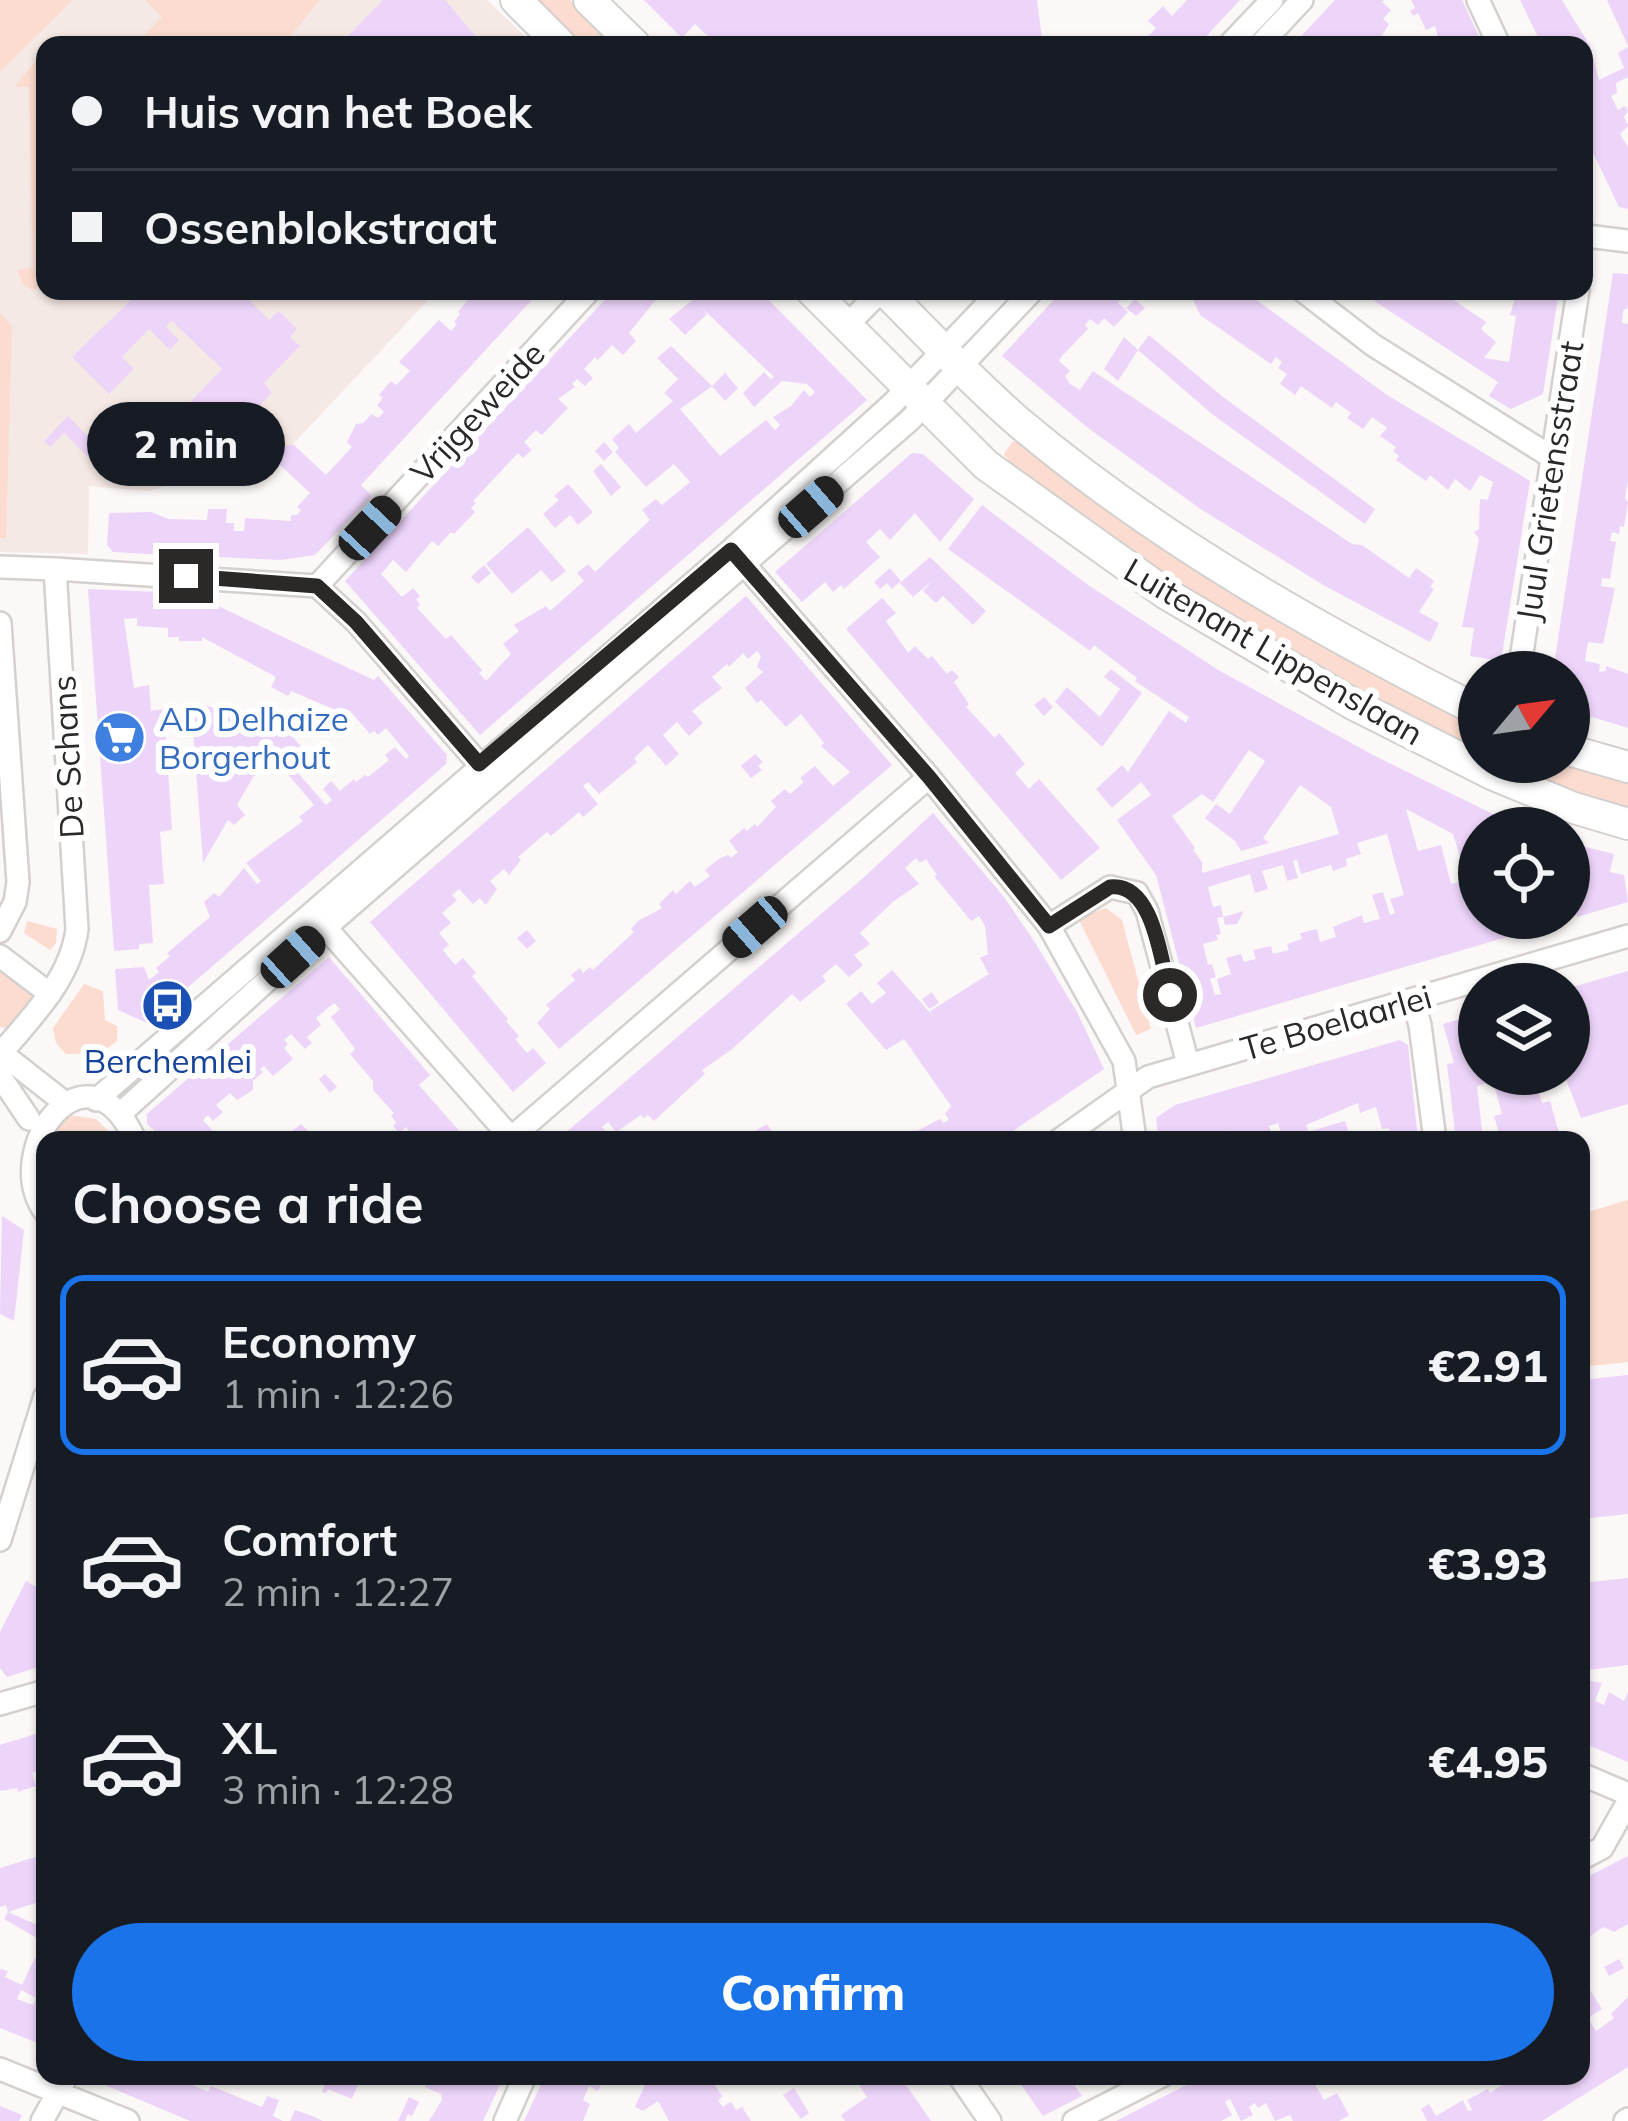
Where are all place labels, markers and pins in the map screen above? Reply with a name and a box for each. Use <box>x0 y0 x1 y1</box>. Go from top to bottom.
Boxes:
place label: AD Delhaize Borgerhout <box>159 698 349 777</box>
supermarket icon: AD Delhaize Borgerhout <box>92 709 148 765</box>
bus stop icon: Berchemlei <box>140 978 196 1034</box>
place label: Berchemlei <box>84 1040 252 1081</box>

